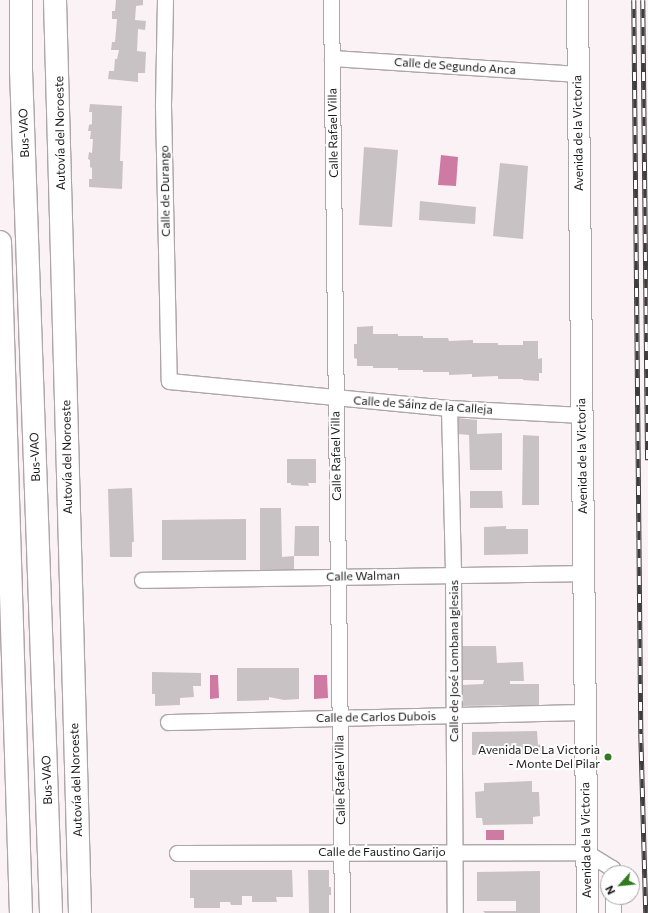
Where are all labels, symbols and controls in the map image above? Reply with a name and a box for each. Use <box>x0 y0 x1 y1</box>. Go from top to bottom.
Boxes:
street label: Calle de Segundo Anca <box>394 55 516 77</box>
street label: Avenida de la Victoria <box>570 75 586 191</box>
street label: Autovía del Noroeste <box>52 76 68 190</box>
street label: Calle Rafael Villa <box>325 88 341 178</box>
street label: Bus-VAO <box>16 108 32 158</box>
street label: Calle de Durango <box>157 145 173 237</box>
street label: Calle de Sáinz de la Calleja <box>353 393 493 417</box>
street label: Avenida de la Victoria <box>574 398 590 514</box>
street label: Autovía del Noroeste <box>59 400 75 514</box>
street label: Calle Rafael Villa <box>328 411 344 501</box>
street label: Bus-VAO <box>27 432 43 482</box>
street label: Calle Walman <box>326 568 400 584</box>
street label: Calle de José Lombana Iglesias <box>447 580 461 742</box>
street label: Calle de Carlos Dubois <box>316 709 436 725</box>
street label: Autovía del Noroeste <box>67 723 85 837</box>
street label: Calle Rafael Villa <box>332 735 348 825</box>
place label: Avenida De La Victoria - Monte Del Pilar <box>478 743 600 771</box>
marker: Avenida De La Victoria - Monte Del Pilar <box>603 752 613 762</box>
street label: Bus-VAO <box>39 755 55 805</box>
street label: Avenida de la Victoria <box>578 782 594 898</box>
street label: Calle de Faustino Garijo <box>318 845 446 859</box>
north arrow <box>600 865 640 905</box>
text: N <box>602 884 617 897</box>

